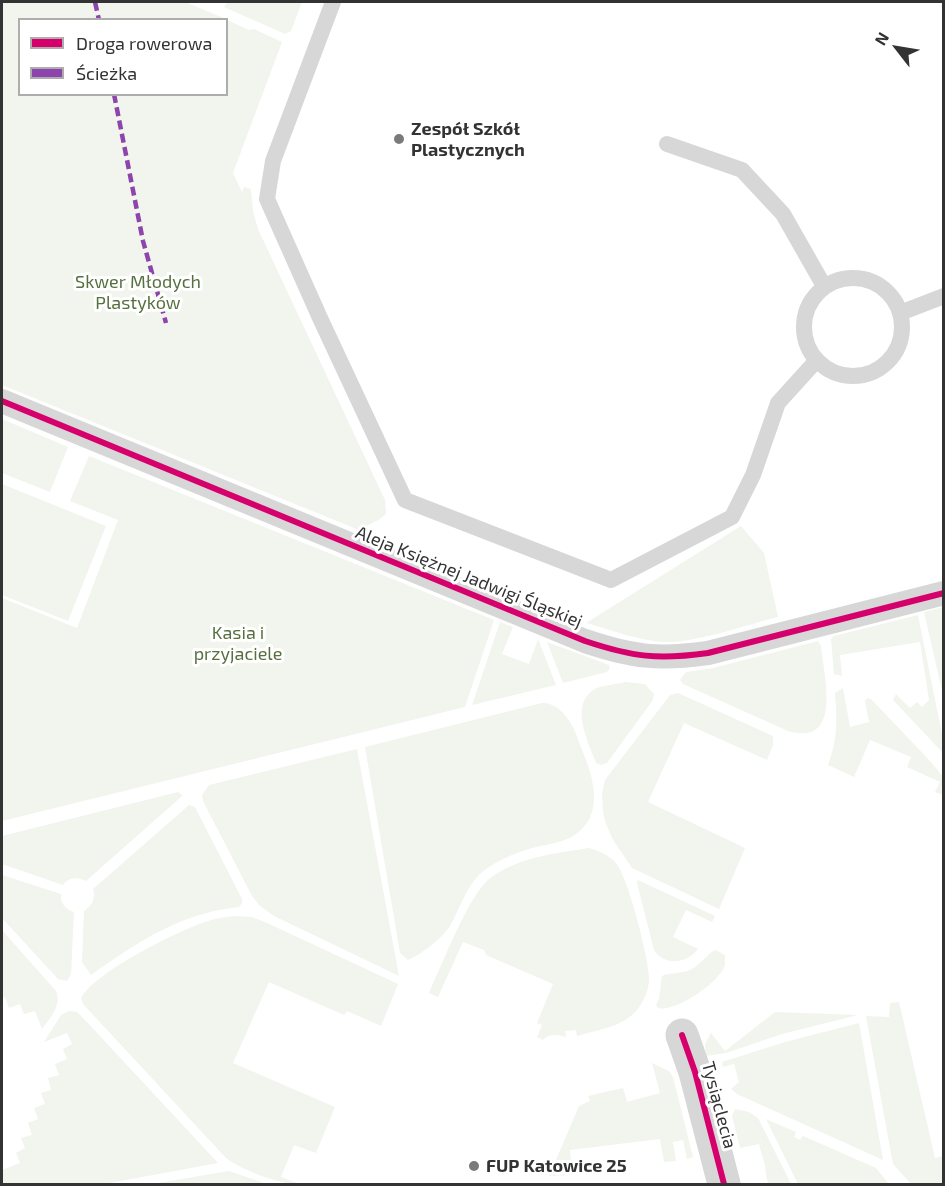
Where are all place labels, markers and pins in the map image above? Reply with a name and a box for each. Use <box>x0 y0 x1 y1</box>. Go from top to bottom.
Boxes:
place label: Zespół Szkół Plastycznych <box>411 118 525 160</box>
marker: Zespół Szkół Plastycznych <box>392 132 406 146</box>
place label: FUP Katowice 25 <box>486 1155 627 1177</box>
marker: FUP Katowice 25 <box>467 1159 481 1173</box>

